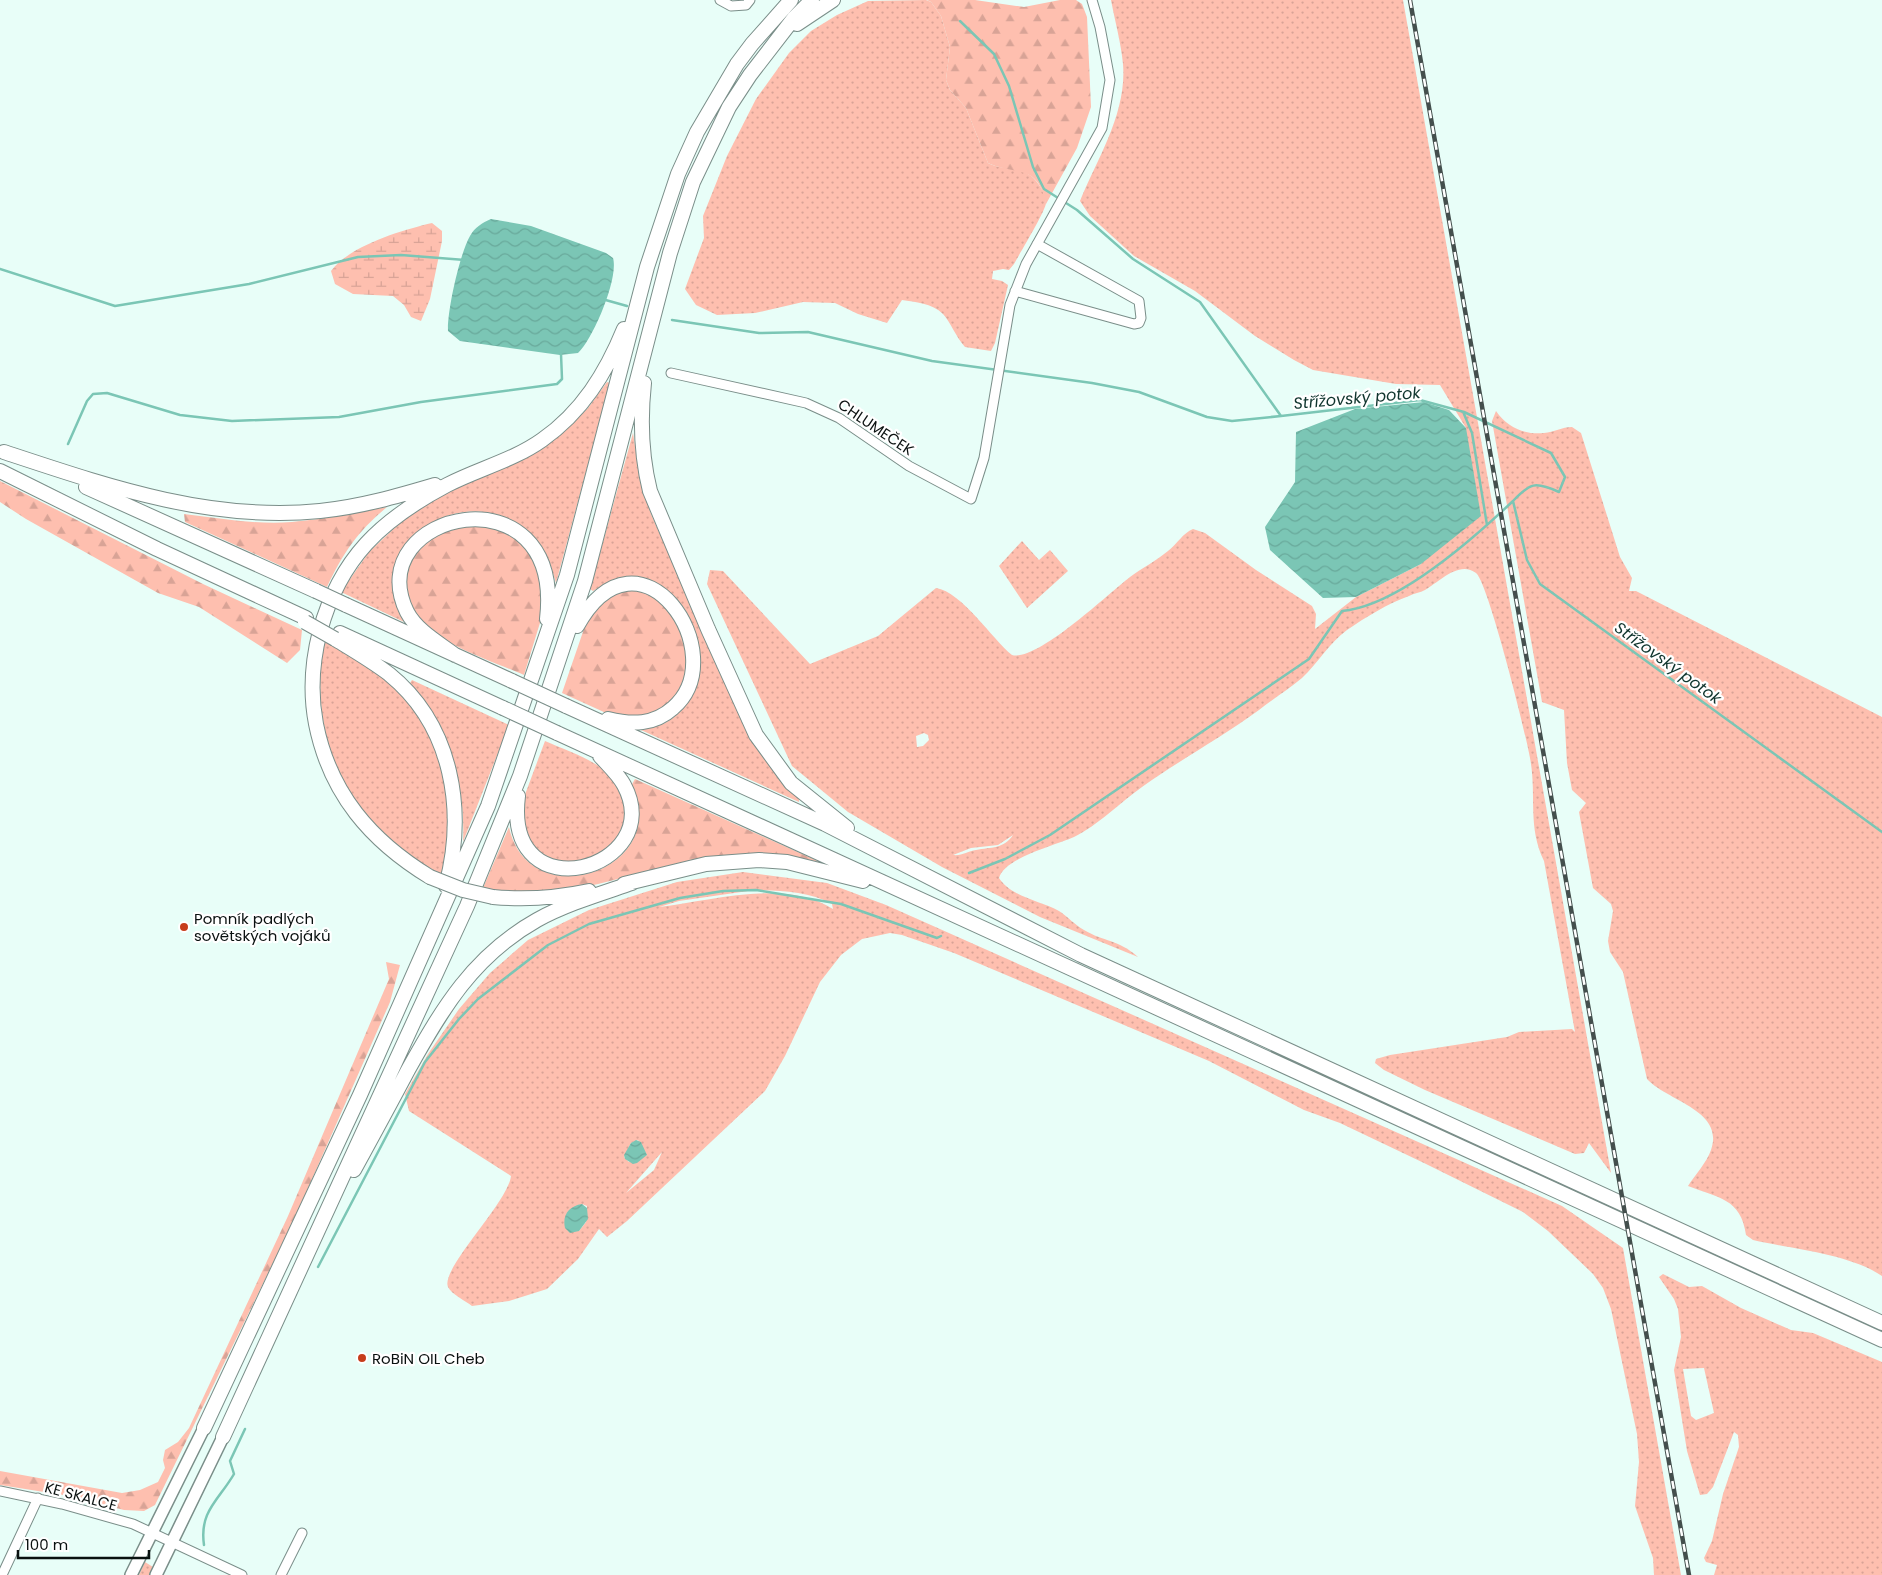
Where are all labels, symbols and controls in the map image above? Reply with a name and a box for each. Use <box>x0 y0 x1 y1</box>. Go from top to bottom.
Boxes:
water label: Střížovský potok <box>1293 381 1422 415</box>
street label: CHLUMEČEK <box>834 394 918 460</box>
water label: Střížovský potok <box>1610 616 1727 710</box>
place label: Pomník padlých sovětských vojáků <box>194 908 331 946</box>
marker: Pomník padlých sovětských vojáků <box>178 921 190 933</box>
place label: RoBiN OIL Cheb <box>372 1348 485 1369</box>
marker: RoBiN OIL Cheb <box>356 1352 368 1364</box>
street label: KE SKALCE <box>42 1476 120 1516</box>
scale bar <box>18 1528 149 1560</box>
text: 100 m <box>25 1534 68 1555</box>

